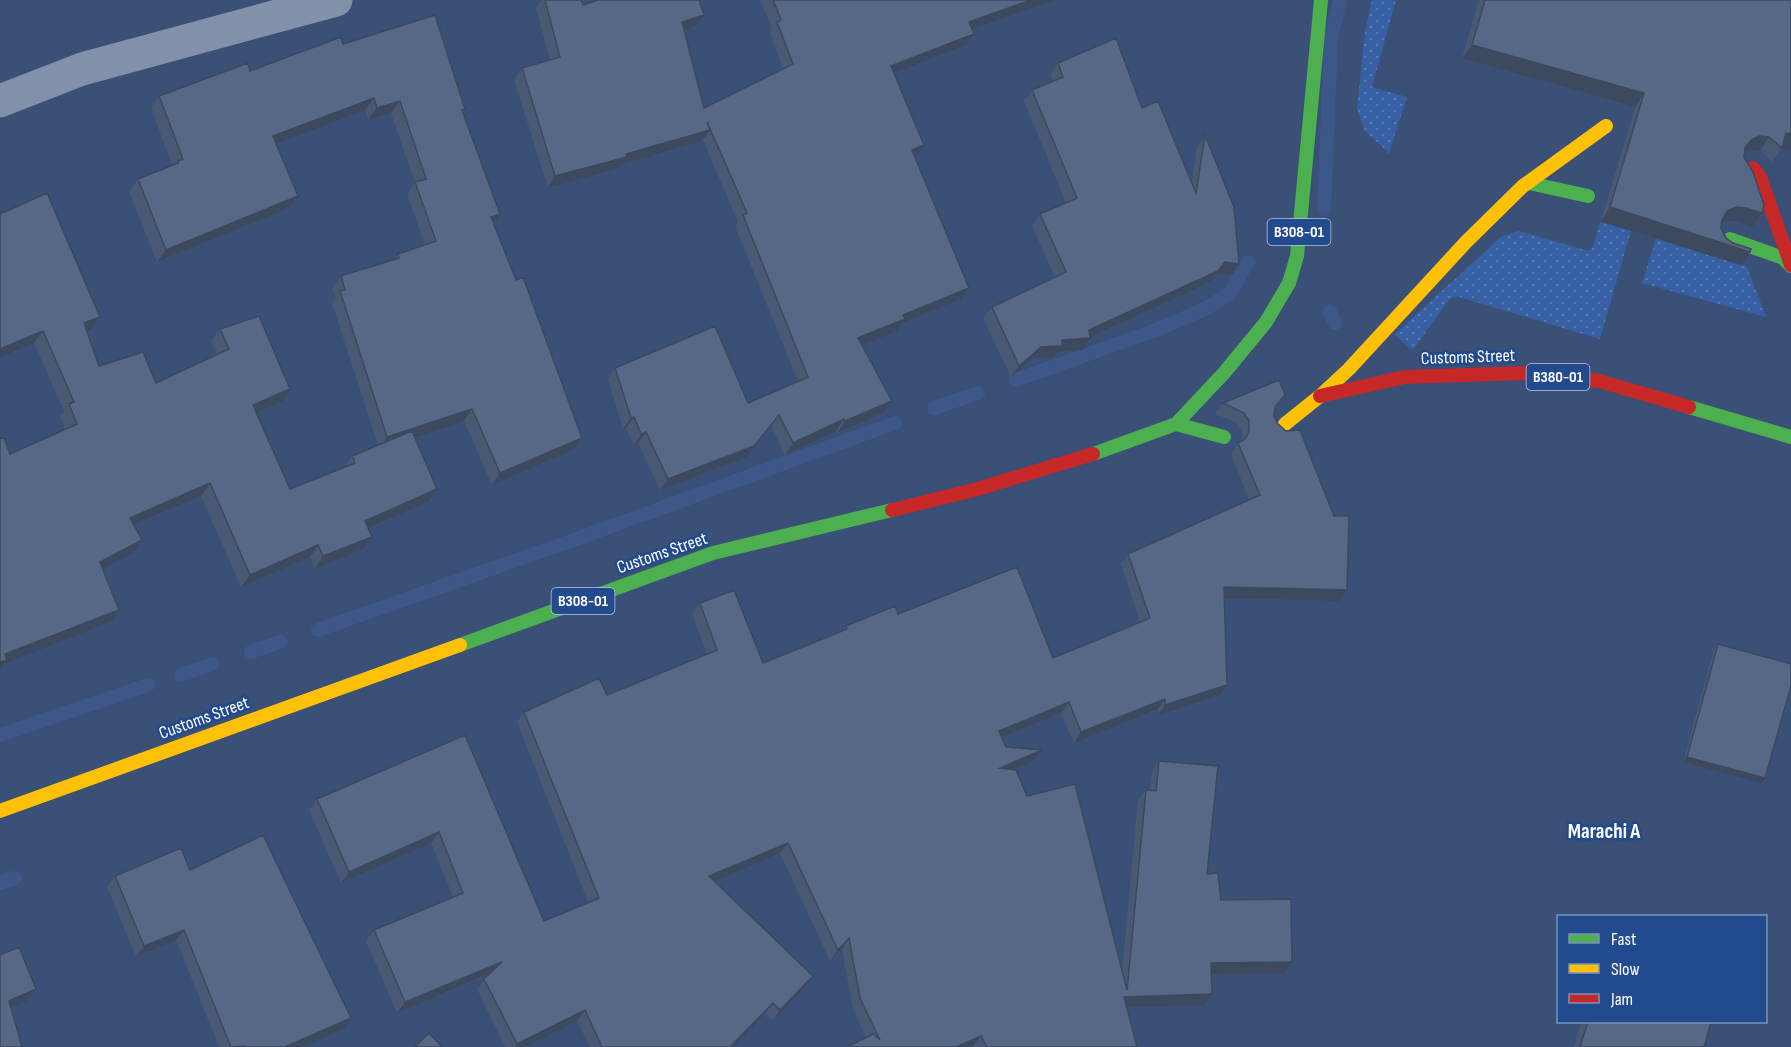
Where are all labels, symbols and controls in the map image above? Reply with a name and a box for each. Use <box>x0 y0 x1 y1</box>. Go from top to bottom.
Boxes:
road number: B308-01 <box>1268 219 1330 245</box>
street label: Customs Street <box>1420 345 1516 369</box>
road number: B380-01 <box>1526 364 1590 390</box>
street label: Customs Street <box>614 528 710 578</box>
road number: B308-01 <box>552 588 614 614</box>
street label: Customs Street <box>156 692 252 744</box>
district label: Marachi A <box>1568 819 1641 844</box>
legend <box>1557 915 1767 1023</box>
text: Fast <box>1611 929 1637 950</box>
text: Slow <box>1611 959 1640 980</box>
text: Jam <box>1610 989 1633 1010</box>

